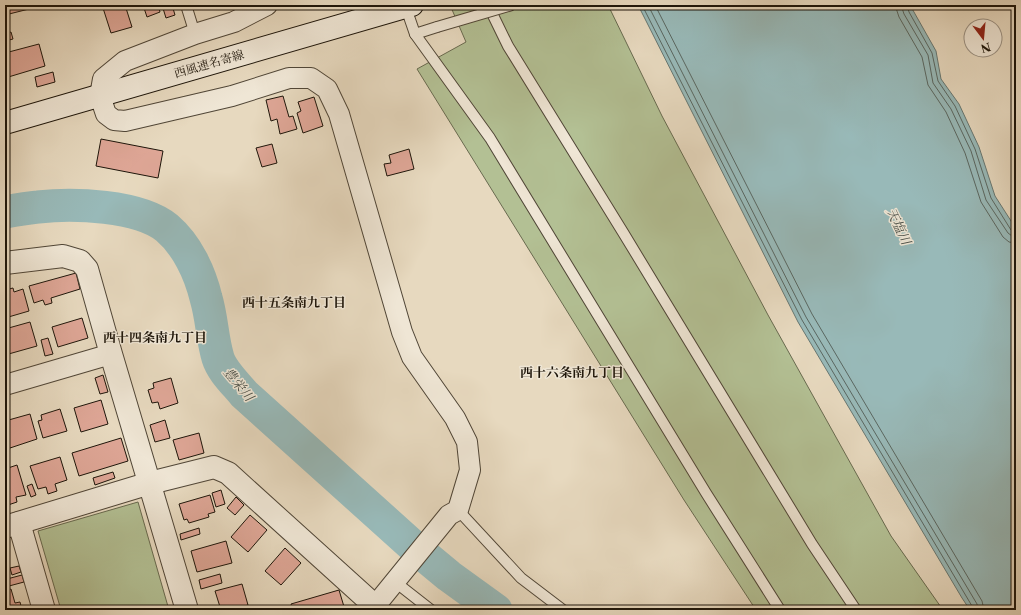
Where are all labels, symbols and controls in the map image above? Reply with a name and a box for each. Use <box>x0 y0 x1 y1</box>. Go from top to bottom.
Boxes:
north arrow <box>963 18 1003 58</box>
text: N <box>979 40 992 56</box>
street label: 西風連名寄線 <box>172 46 246 81</box>
water label: 天塩川 <box>883 205 916 249</box>
district label: 西十五条南九丁目 <box>242 294 346 310</box>
district label: 西十四条南九丁目 <box>103 329 207 345</box>
water label: 豊栄川 <box>220 364 259 406</box>
district label: 西十六条南九丁目 <box>520 364 624 380</box>

